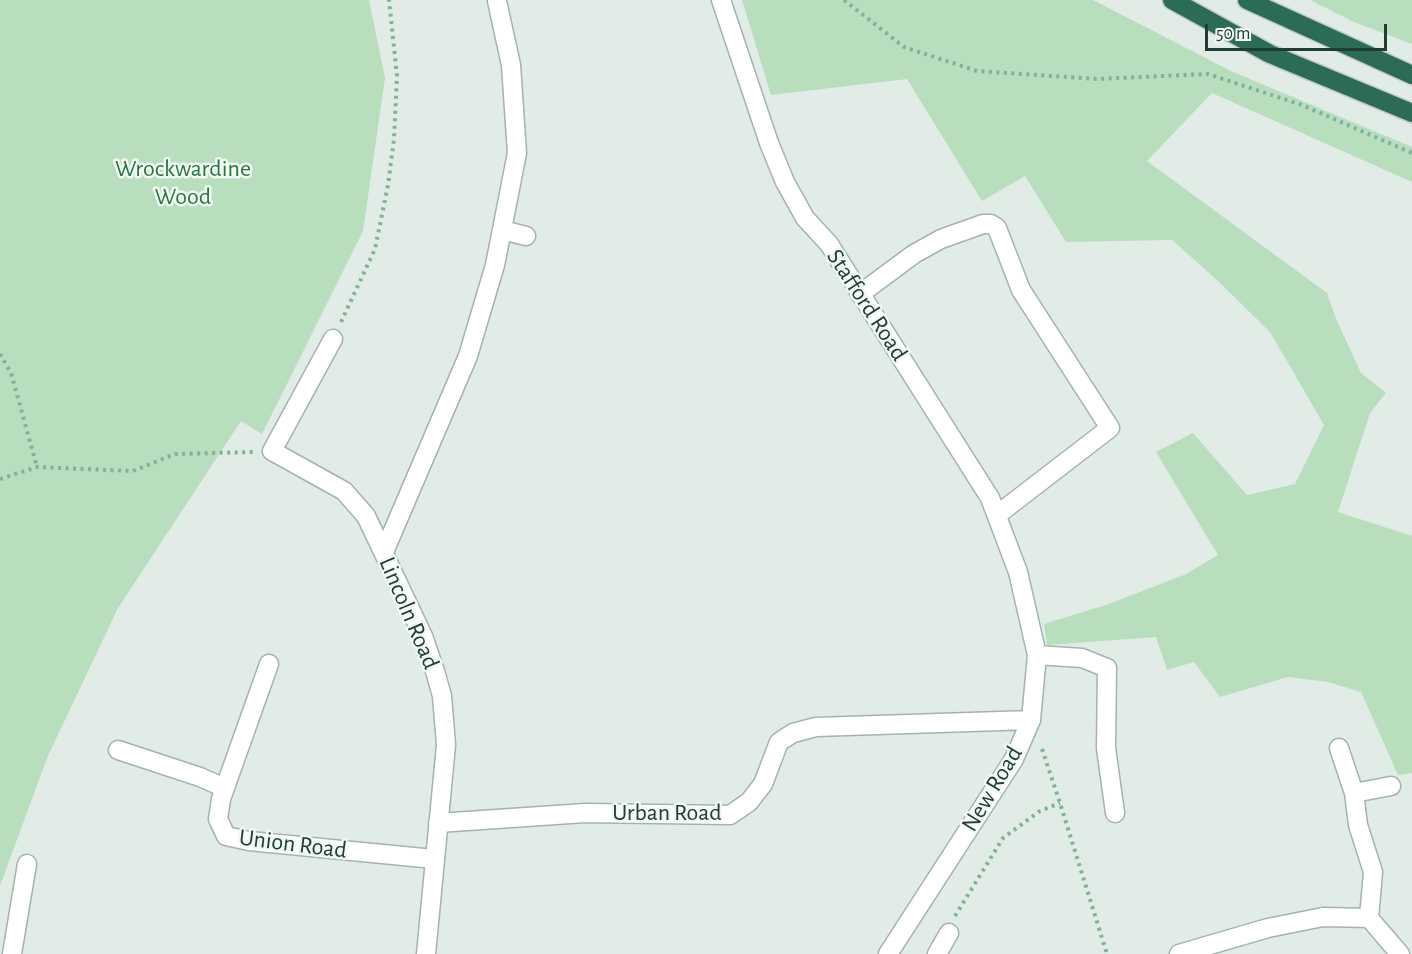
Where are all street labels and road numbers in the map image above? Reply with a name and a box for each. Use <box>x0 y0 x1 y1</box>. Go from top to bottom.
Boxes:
street label: Stafford Road <box>820 244 914 366</box>
street label: Lincoln Road <box>372 553 446 673</box>
street label: New Road <box>955 741 1029 837</box>
street label: Urban Road <box>612 799 722 827</box>
street label: Union Road <box>237 823 349 865</box>

